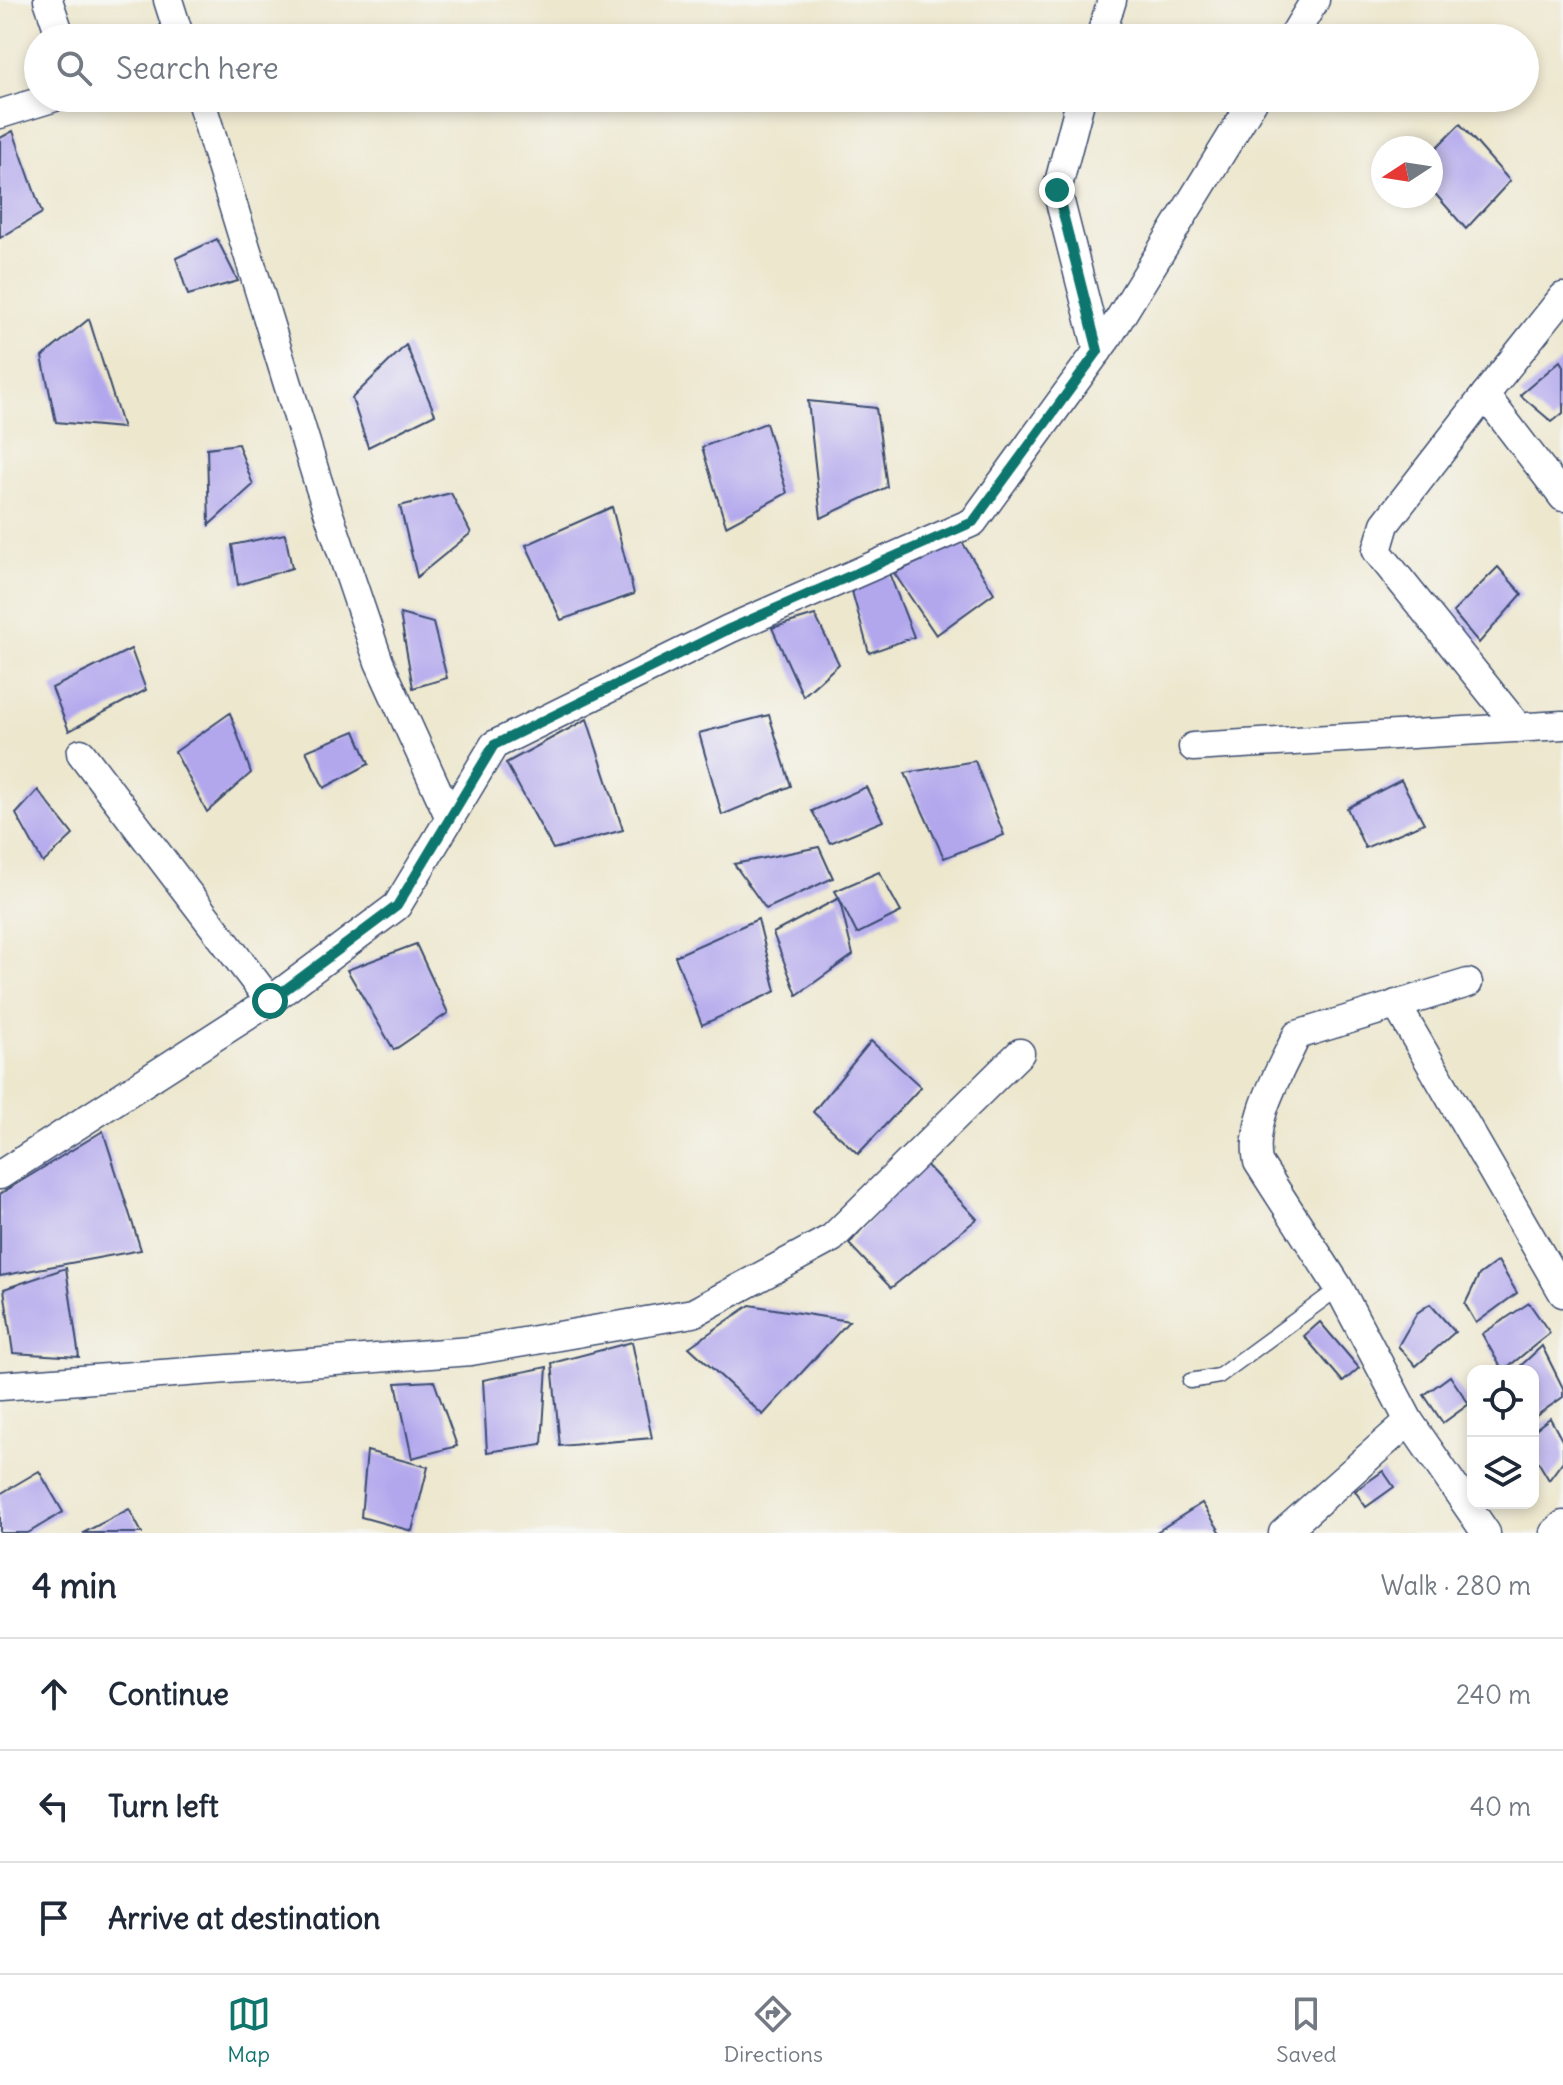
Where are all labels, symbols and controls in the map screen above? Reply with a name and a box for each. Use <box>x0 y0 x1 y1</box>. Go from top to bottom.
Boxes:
search box <box>24 24 1539 112</box>
icon: search <box>52 46 96 90</box>
text: Search here <box>116 49 279 87</box>
north arrow <box>1371 136 1443 208</box>
route end <box>1039 172 1075 208</box>
route start <box>252 983 288 1019</box>
map controls <box>1467 1365 1539 1509</box>
button: locate <box>1467 1365 1539 1437</box>
button: layers <box>1467 1437 1539 1509</box>
text: 4 min <box>32 1564 117 1607</box>
text: Walk · 280 m <box>1381 1569 1531 1602</box>
icon: ahead <box>32 1672 76 1716</box>
text: Continue <box>108 1675 229 1713</box>
text: 240 m <box>1456 1678 1531 1711</box>
icon: left <box>32 1784 76 1828</box>
text: Turn left <box>108 1787 219 1825</box>
text: 40 m <box>1470 1790 1531 1823</box>
icon: arrive <box>32 1896 76 1940</box>
text: Arrive at destination <box>108 1899 380 1937</box>
tab: Map <box>227 1992 271 2068</box>
tab: Directions <box>724 1992 823 2068</box>
tab: Saved <box>1276 1992 1336 2068</box>

